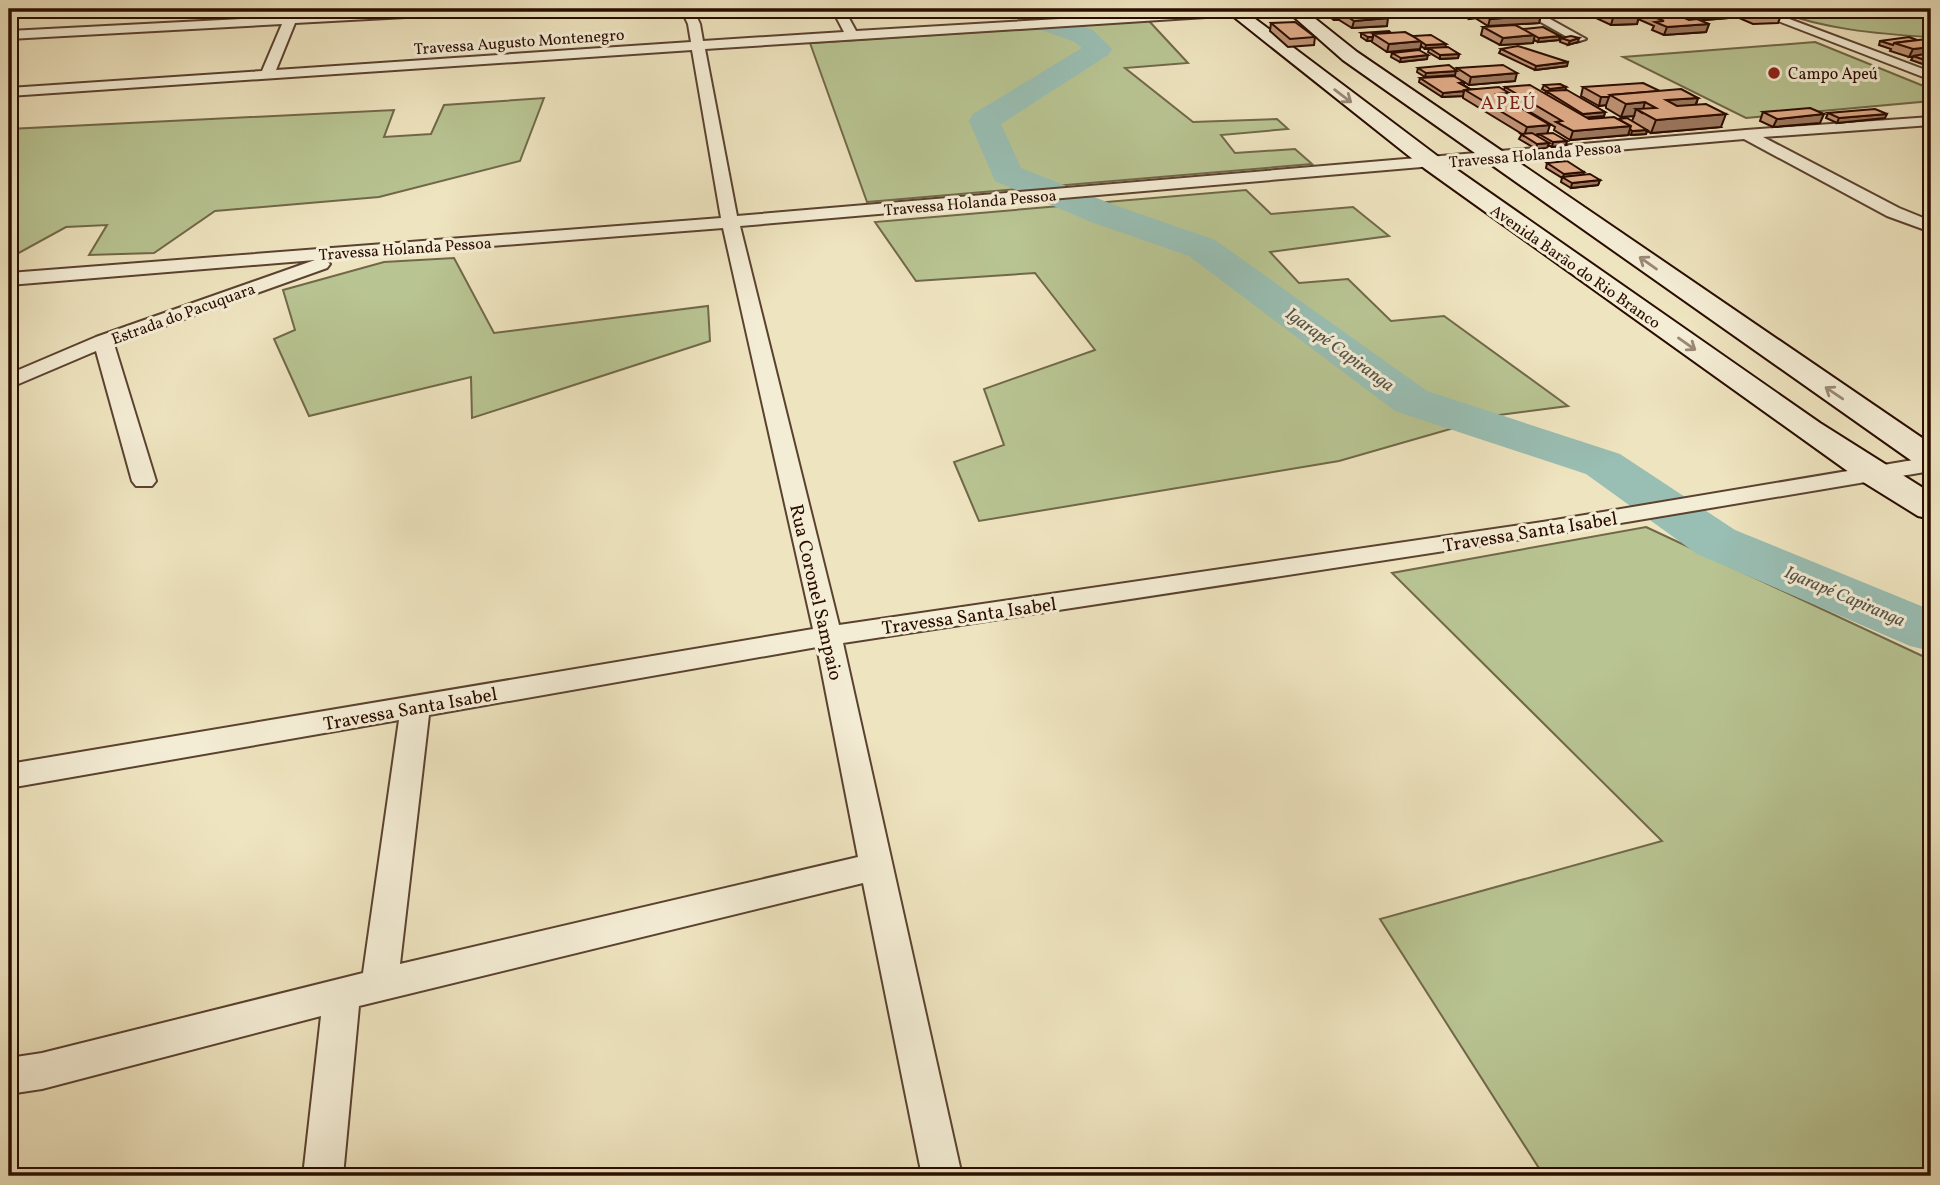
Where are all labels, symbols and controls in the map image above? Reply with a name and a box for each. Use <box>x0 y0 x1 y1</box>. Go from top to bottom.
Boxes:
street label: Travessa Augusto Montenegro <box>413 25 625 61</box>
place label: Campo Apeú <box>1788 64 1878 86</box>
marker: Campo Apeú <box>1766 65 1782 81</box>
one-way arrow <box>1333 89 1352 103</box>
district label: APEÚ <box>1481 91 1537 117</box>
street label: Travessa Holanda Pessoa <box>1448 137 1622 175</box>
street label: Travessa Holanda Pessoa <box>883 185 1057 223</box>
street label: Avenida Barão do Rio Branco <box>1485 200 1664 335</box>
street label: Travessa Holanda Pessoa <box>318 233 492 267</box>
one-way arrow <box>1639 256 1658 270</box>
street label: Estrada do Pacuquara <box>109 279 259 351</box>
water label: Igarapé Capiranga <box>1280 302 1399 398</box>
one-way arrow <box>1677 337 1696 351</box>
one-way arrow <box>1825 386 1844 401</box>
street label: Rua Coronel Sampaio <box>782 502 848 683</box>
street label: Travessa Santa Isabel <box>1441 506 1620 560</box>
water label: Igarapé Capiranga <box>1780 561 1909 634</box>
street label: Travessa Santa Isabel <box>880 592 1059 642</box>
street label: Travessa Santa Isabel <box>321 682 500 738</box>

